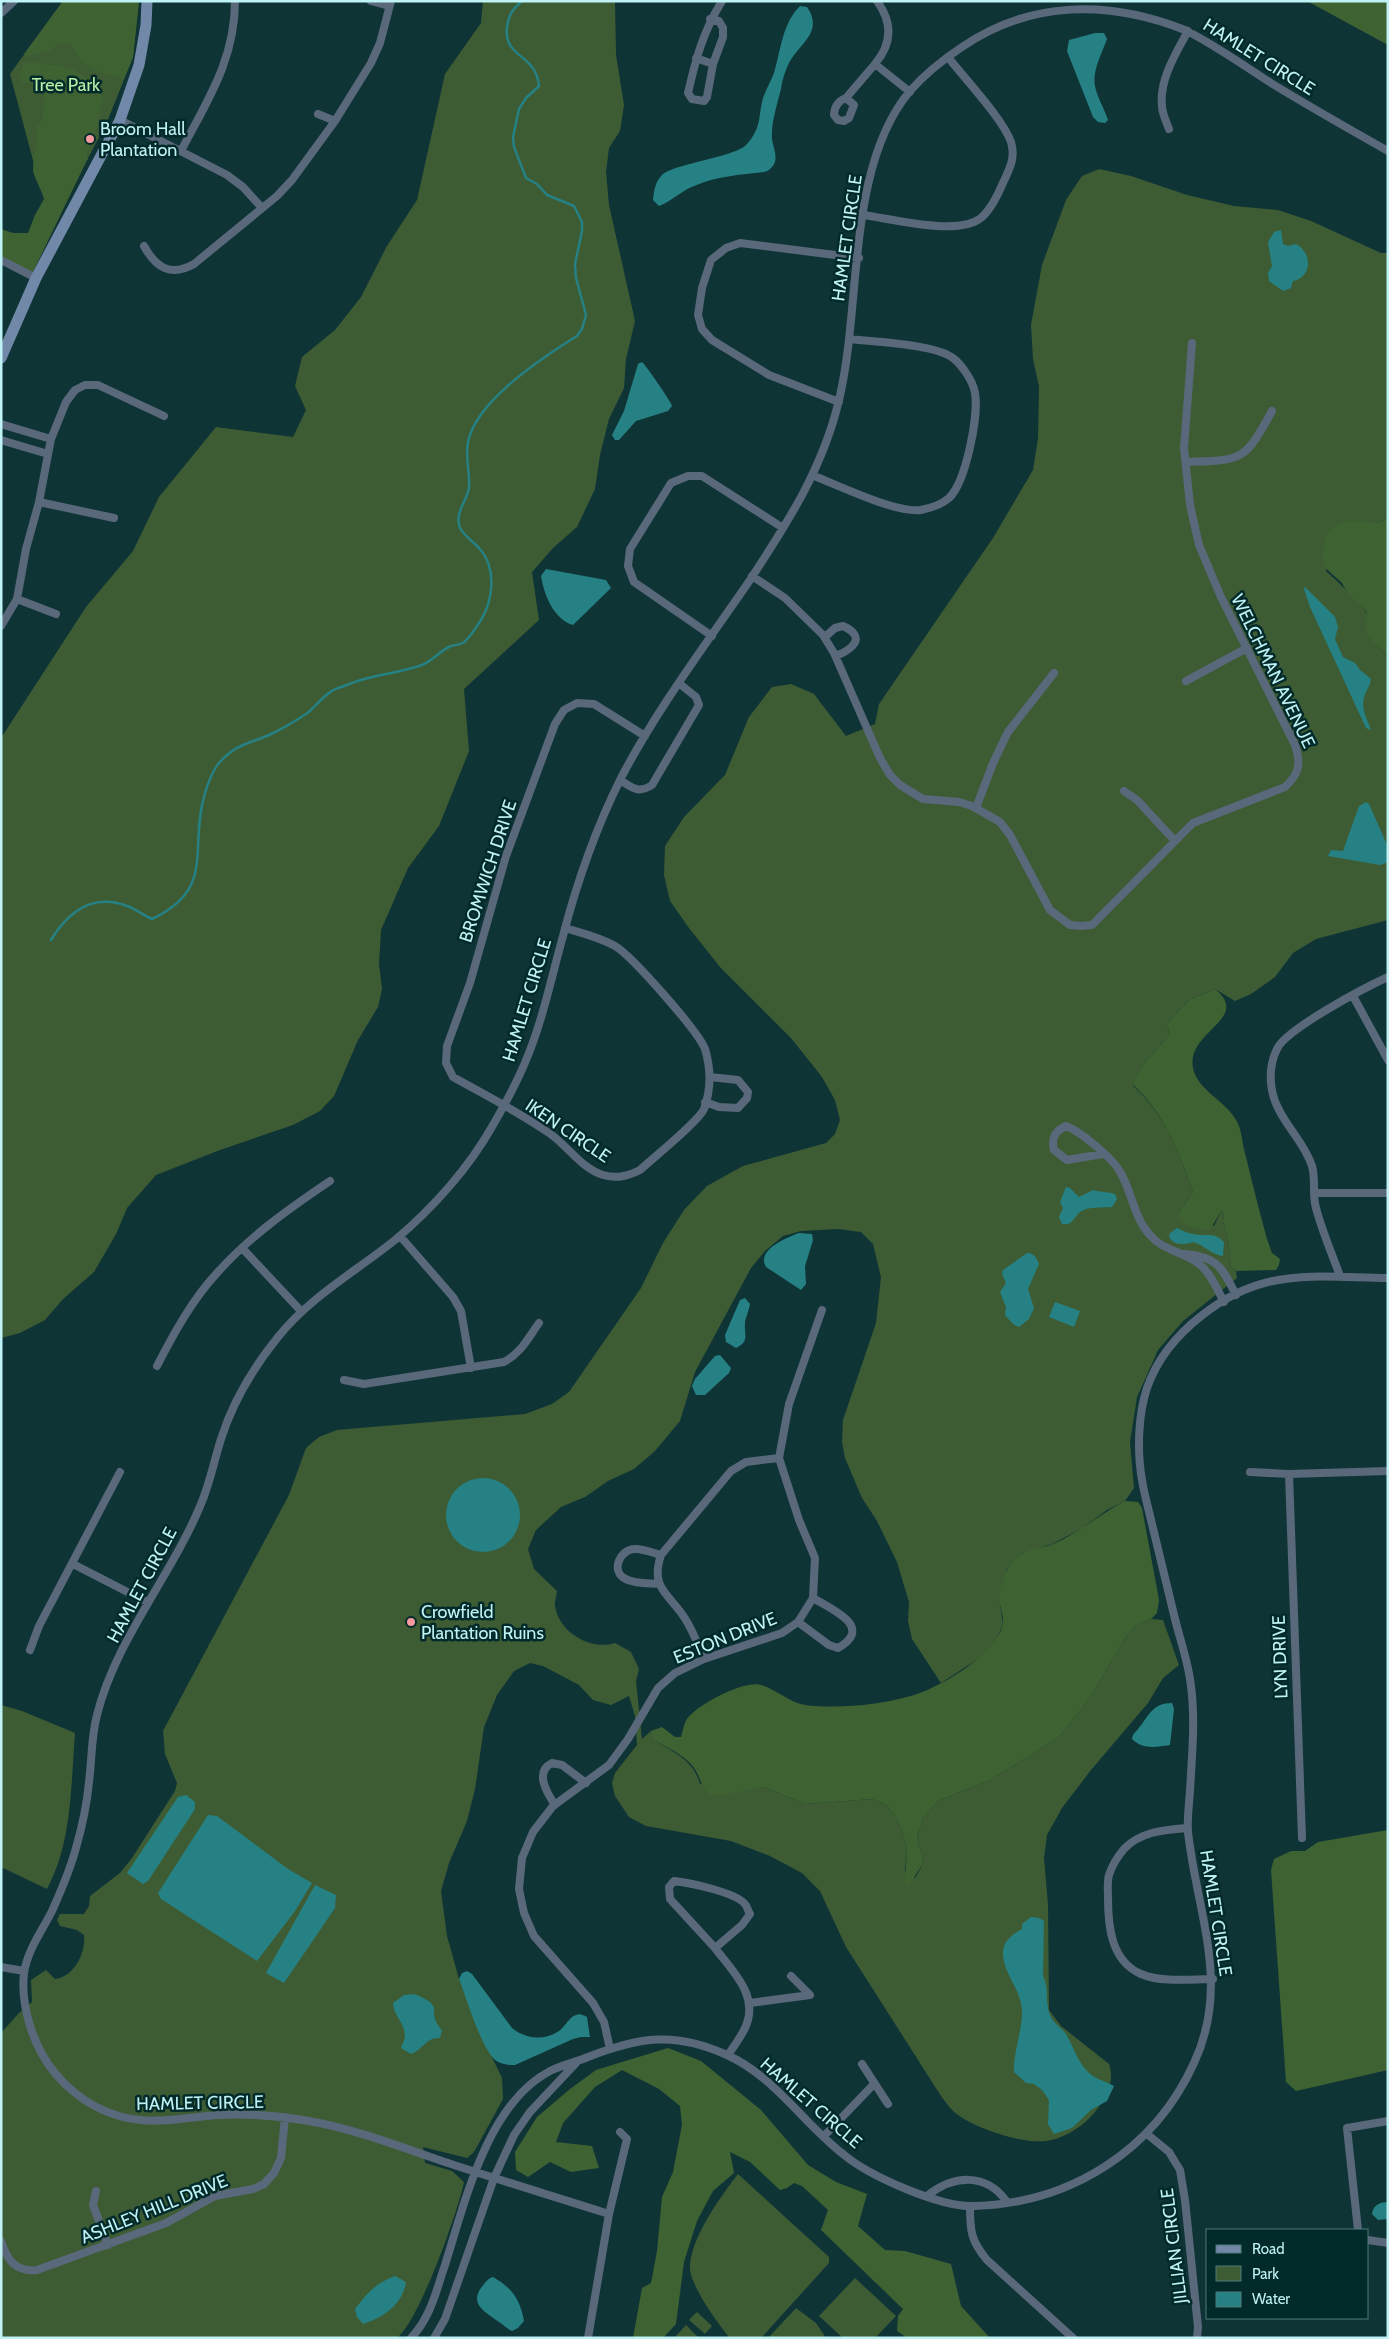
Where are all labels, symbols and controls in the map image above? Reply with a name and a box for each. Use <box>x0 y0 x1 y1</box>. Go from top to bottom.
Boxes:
street label: HAMLET CIRCLE <box>1199 14 1319 100</box>
park label: Tree Park <box>32 74 101 96</box>
place label: Broom Hall Plantation <box>100 118 186 161</box>
marker: Broom Hall Plantation <box>84 133 96 145</box>
street label: HAMLET CIRCLE <box>827 173 867 303</box>
street label: WELCHMAN AVENUE <box>1226 590 1320 752</box>
street label: BROMWICH DRIVE <box>455 797 521 945</box>
street label: HAMLET CIRCLE <box>498 936 556 1064</box>
street label: IKEN CIRCLE <box>521 1094 615 1168</box>
street label: HAMLET CIRCLE <box>102 1523 182 1646</box>
place label: Crowfield Plantation Ruins <box>421 1601 544 1644</box>
street label: ESTON DRIVE <box>670 1607 780 1669</box>
street label: LYN DRIVE <box>1268 1615 1292 1699</box>
marker: Crowfield Plantation Ruins <box>405 1616 417 1628</box>
street label: HAMLET CIRCLE <box>1195 1848 1237 1978</box>
street label: HAMLET CIRCLE <box>756 2053 866 2153</box>
street label: HAMLET CIRCLE <box>136 2091 264 2115</box>
street label: ASHLEY HILL DRIVE <box>77 2169 231 2248</box>
street label: JILLIAN CIRCLE <box>1156 2187 1192 2306</box>
legend <box>1206 2229 1369 2319</box>
text: Road <box>1252 2240 1285 2258</box>
text: Park <box>1252 2265 1279 2283</box>
text: Water <box>1252 2290 1290 2308</box>

